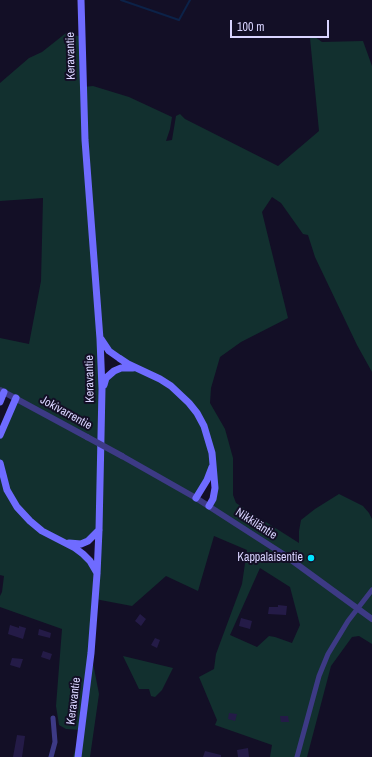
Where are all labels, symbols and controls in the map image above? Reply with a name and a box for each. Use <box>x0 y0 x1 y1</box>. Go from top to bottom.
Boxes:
scale bar <box>232 12 331 38</box>
text: 100 m <box>237 19 264 35</box>
street label: Keravantie <box>63 32 79 80</box>
street label: Keravantie <box>82 355 98 403</box>
street label: Jokivarrentie <box>38 393 94 433</box>
street label: Nikkiläntie <box>233 505 279 543</box>
place label: Kappalaisentie <box>237 551 303 565</box>
marker: Kappalaisentie <box>306 553 316 563</box>
street label: Keravantie <box>64 677 84 725</box>

